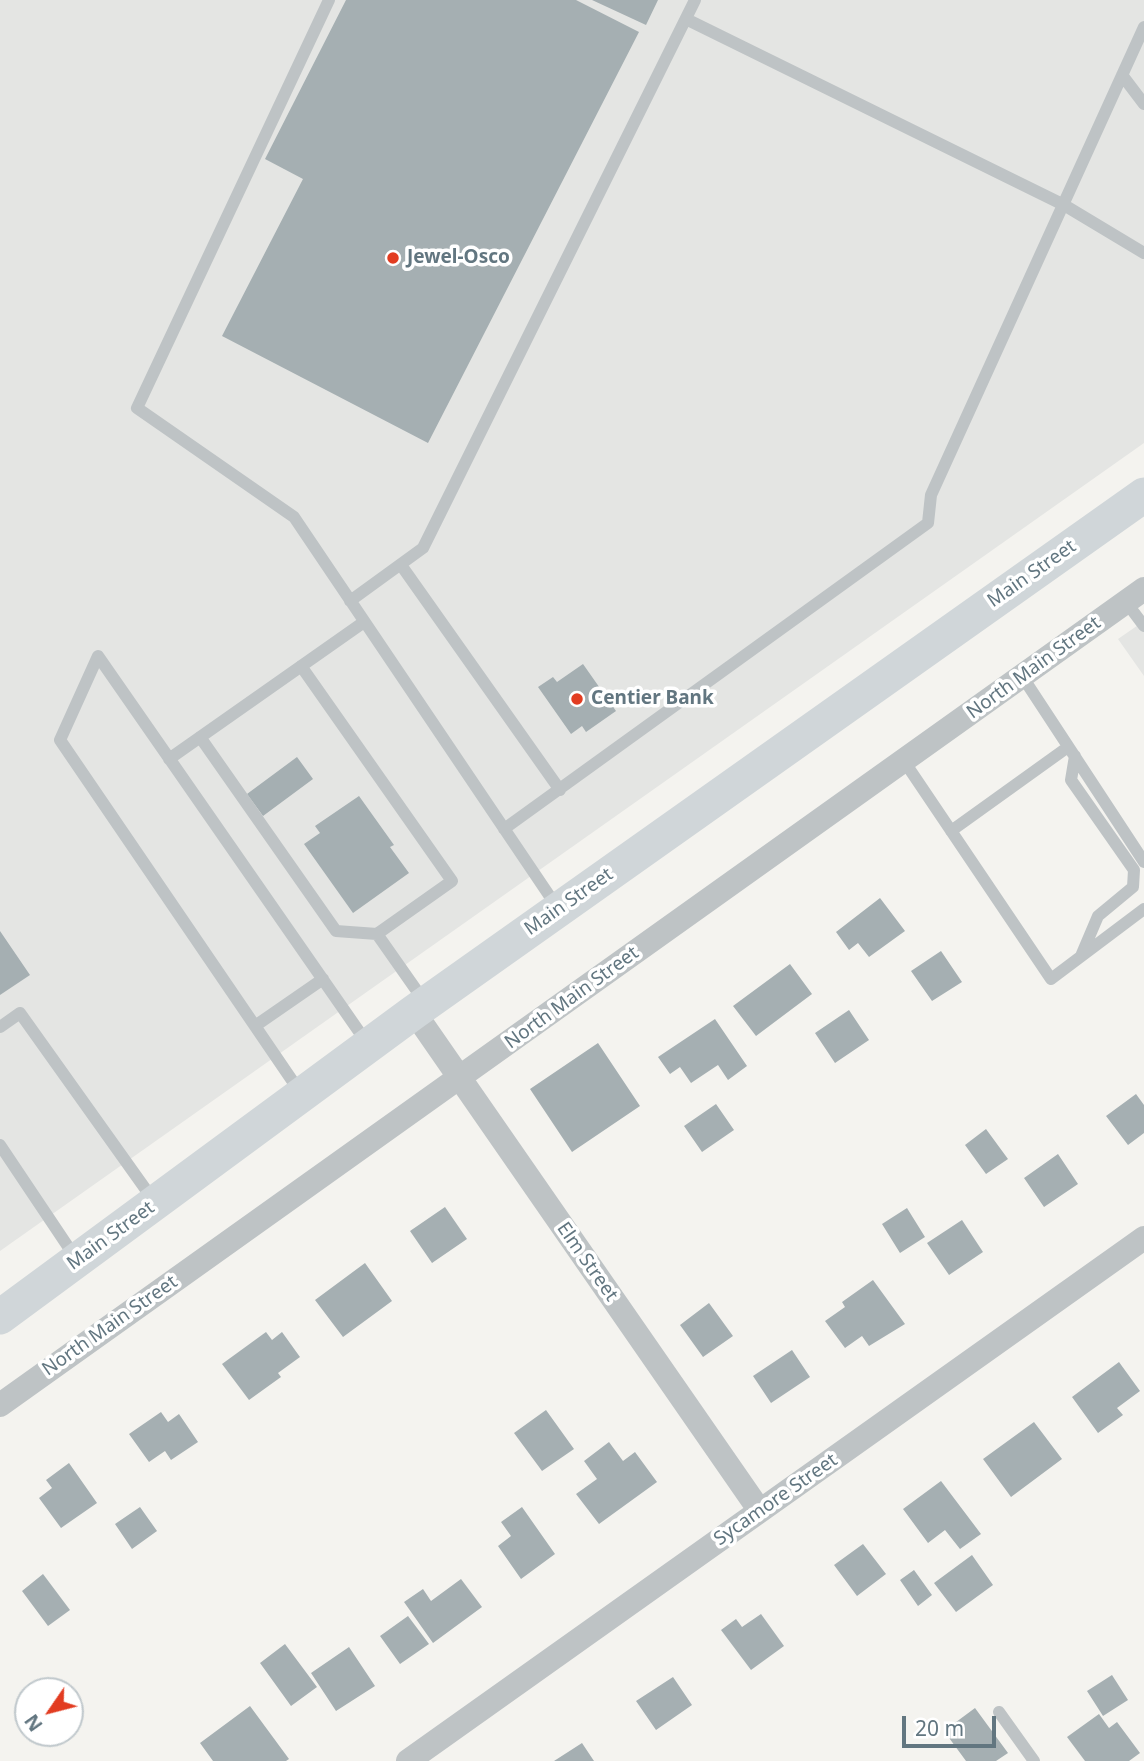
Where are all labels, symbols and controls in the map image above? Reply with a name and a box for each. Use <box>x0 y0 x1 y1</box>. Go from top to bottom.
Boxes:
place label: Jewel-Osco <box>407 247 510 269</box>
marker: Jewel-Osco <box>385 250 401 266</box>
street label: Main Street <box>983 535 1081 613</box>
street label: North Main Street <box>963 612 1105 724</box>
place label: Centier Bank <box>591 688 714 710</box>
marker: Centier Bank <box>569 691 585 707</box>
street label: Main Street <box>520 863 618 941</box>
street label: North Main Street <box>501 942 643 1054</box>
street label: Main Street <box>63 1197 159 1275</box>
street label: Elm Street <box>552 1218 622 1306</box>
street label: North Main Street <box>38 1271 182 1381</box>
street label: Sycamore Street <box>710 1449 842 1551</box>
north arrow <box>14 1677 84 1747</box>
scale bar <box>906 1702 1000 1746</box>
text: N <box>18 1709 49 1737</box>
text: 20 m <box>915 1714 964 1742</box>

